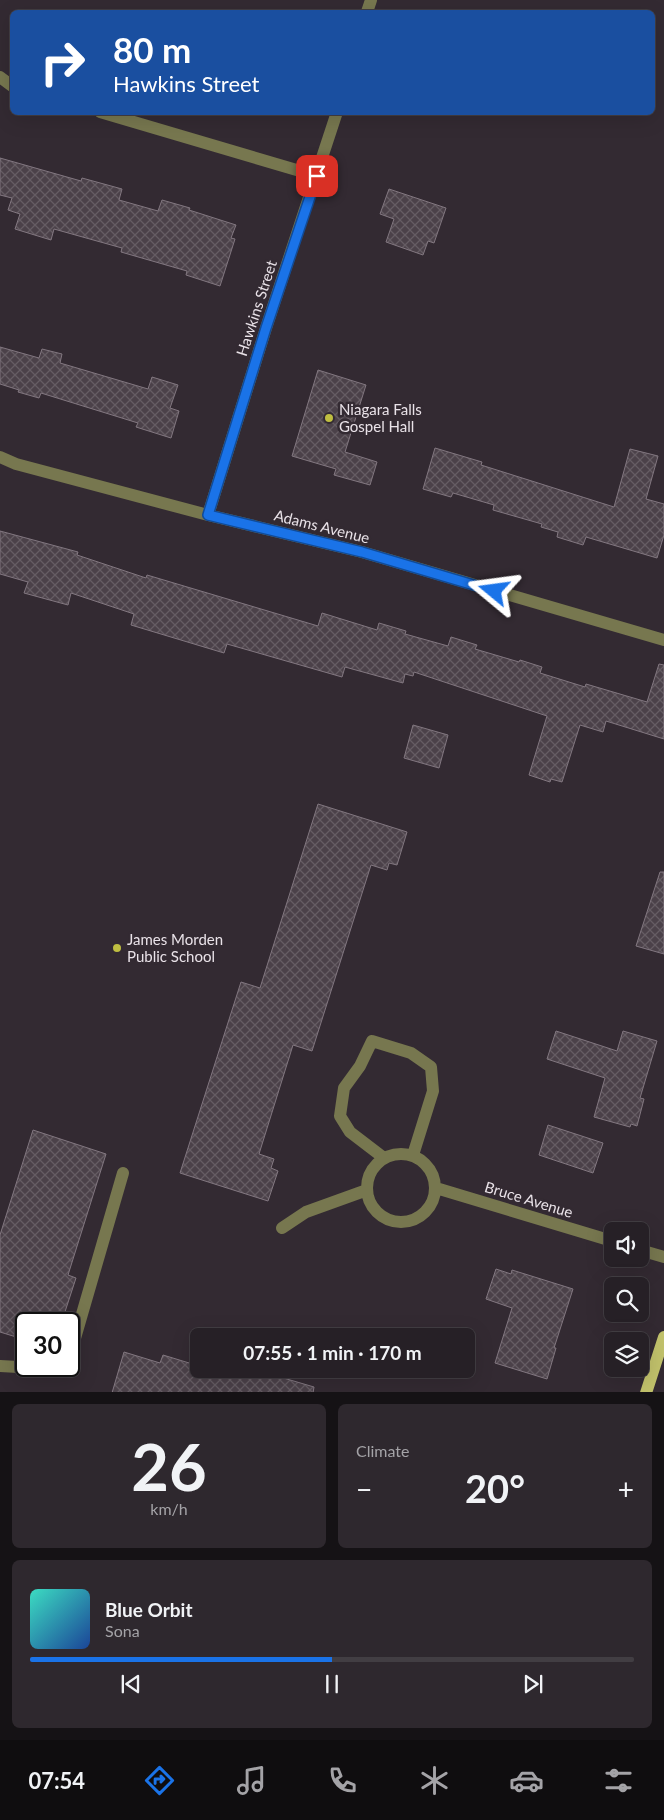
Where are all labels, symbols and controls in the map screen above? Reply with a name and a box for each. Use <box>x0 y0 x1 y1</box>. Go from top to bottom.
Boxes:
text: 80 m <box>113 28 191 70</box>
icon: right <box>30 30 95 95</box>
text: Hawkins Street <box>113 70 259 97</box>
pin <box>296 155 338 197</box>
icon: arrive <box>303 162 331 190</box>
street label: Hawkins Street <box>232 257 280 358</box>
place label: Niagara Falls Gospel Hall <box>339 400 422 435</box>
marker: Niagara Falls Gospel Hall <box>323 412 335 424</box>
street label: Adams Avenue <box>272 505 372 547</box>
position arrow <box>467 564 519 616</box>
place label: James Morden Public School <box>127 930 223 965</box>
marker: James Morden Public School <box>111 942 123 954</box>
street label: Bruce Avenue <box>483 1177 575 1221</box>
map controls <box>604 1222 649 1377</box>
button: sound <box>604 1222 649 1267</box>
button: search <box>604 1277 649 1322</box>
speed limit sign: 30 <box>15 1312 80 1377</box>
button: layers <box>604 1332 649 1377</box>
text: 07:55 · 1 min · 170 m <box>243 1341 422 1364</box>
text: 26 <box>131 1427 207 1505</box>
text: Climate <box>356 1441 409 1460</box>
text: 20° <box>465 1465 525 1511</box>
text: − <box>356 1472 372 1506</box>
text: + <box>618 1472 634 1506</box>
text: km/h <box>150 1499 188 1518</box>
text: Blue Orbit <box>105 1598 193 1621</box>
text: Sona <box>105 1621 140 1640</box>
icon: previous <box>117 1670 145 1698</box>
icon: pause <box>318 1670 346 1698</box>
icon: next <box>519 1670 547 1698</box>
icon: directions <box>142 1763 177 1798</box>
icon: music <box>234 1763 269 1798</box>
icon: phone <box>325 1763 360 1798</box>
icon: climate <box>417 1763 452 1798</box>
icon: car <box>509 1763 544 1798</box>
icon: filters <box>601 1763 636 1798</box>
text: 07:54 <box>28 1767 85 1794</box>

